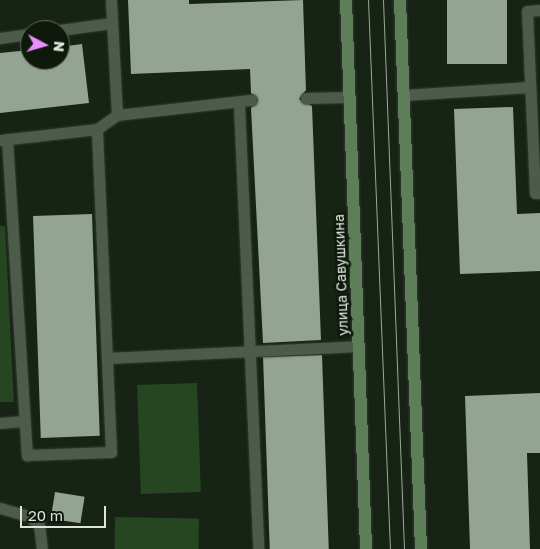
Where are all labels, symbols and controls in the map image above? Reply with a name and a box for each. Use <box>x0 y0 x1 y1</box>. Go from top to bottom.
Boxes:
north arrow <box>20 20 70 70</box>
text: N <box>50 40 68 53</box>
street label: улица Савушкина <box>330 214 352 336</box>
scale bar <box>22 496 109 528</box>
text: 20 m <box>28 506 63 524</box>

